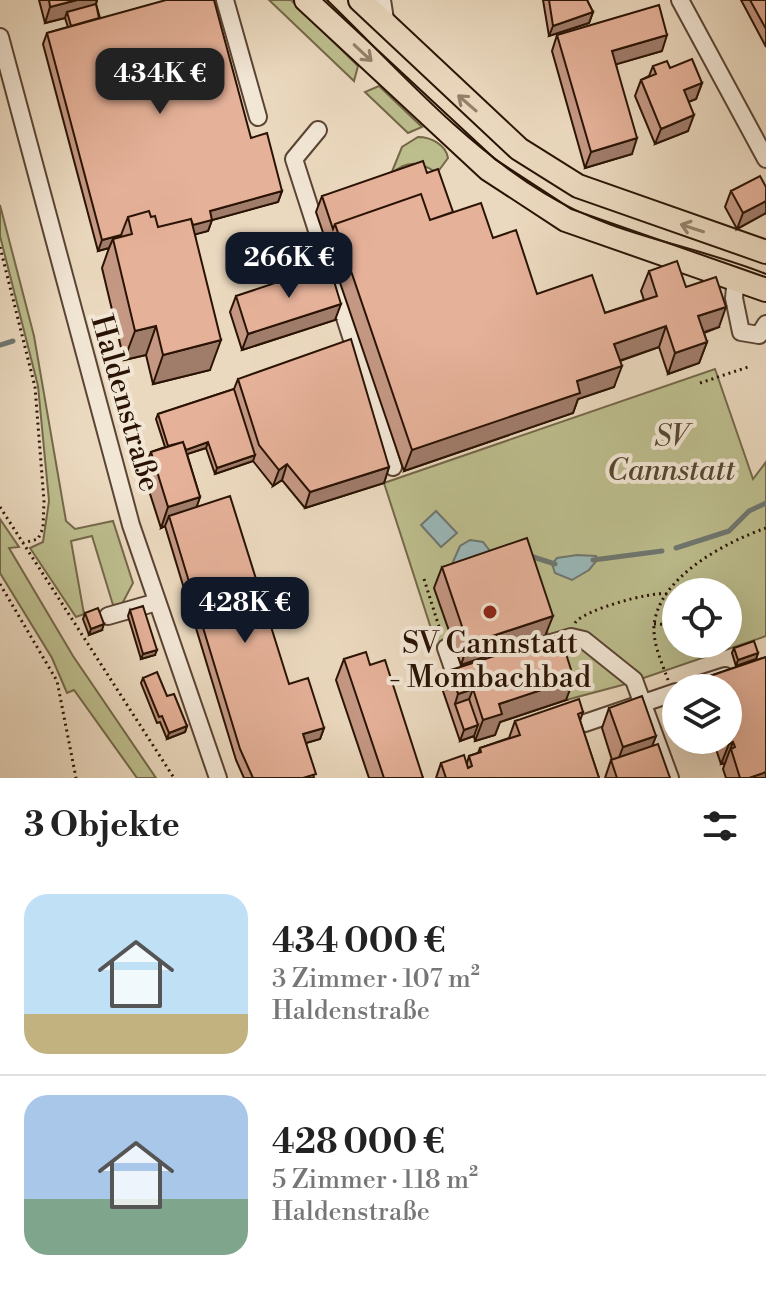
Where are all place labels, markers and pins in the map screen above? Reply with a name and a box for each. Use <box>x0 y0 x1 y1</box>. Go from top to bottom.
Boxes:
pin: 434K € <box>95 48 225 116</box>
pin: 266K € <box>224 232 354 300</box>
pin: 428K € <box>180 577 310 645</box>
marker: SV Cannstatt - Mombachbad <box>481 603 499 621</box>
place label: SV Cannstatt - Mombachbad <box>389 625 591 697</box>

